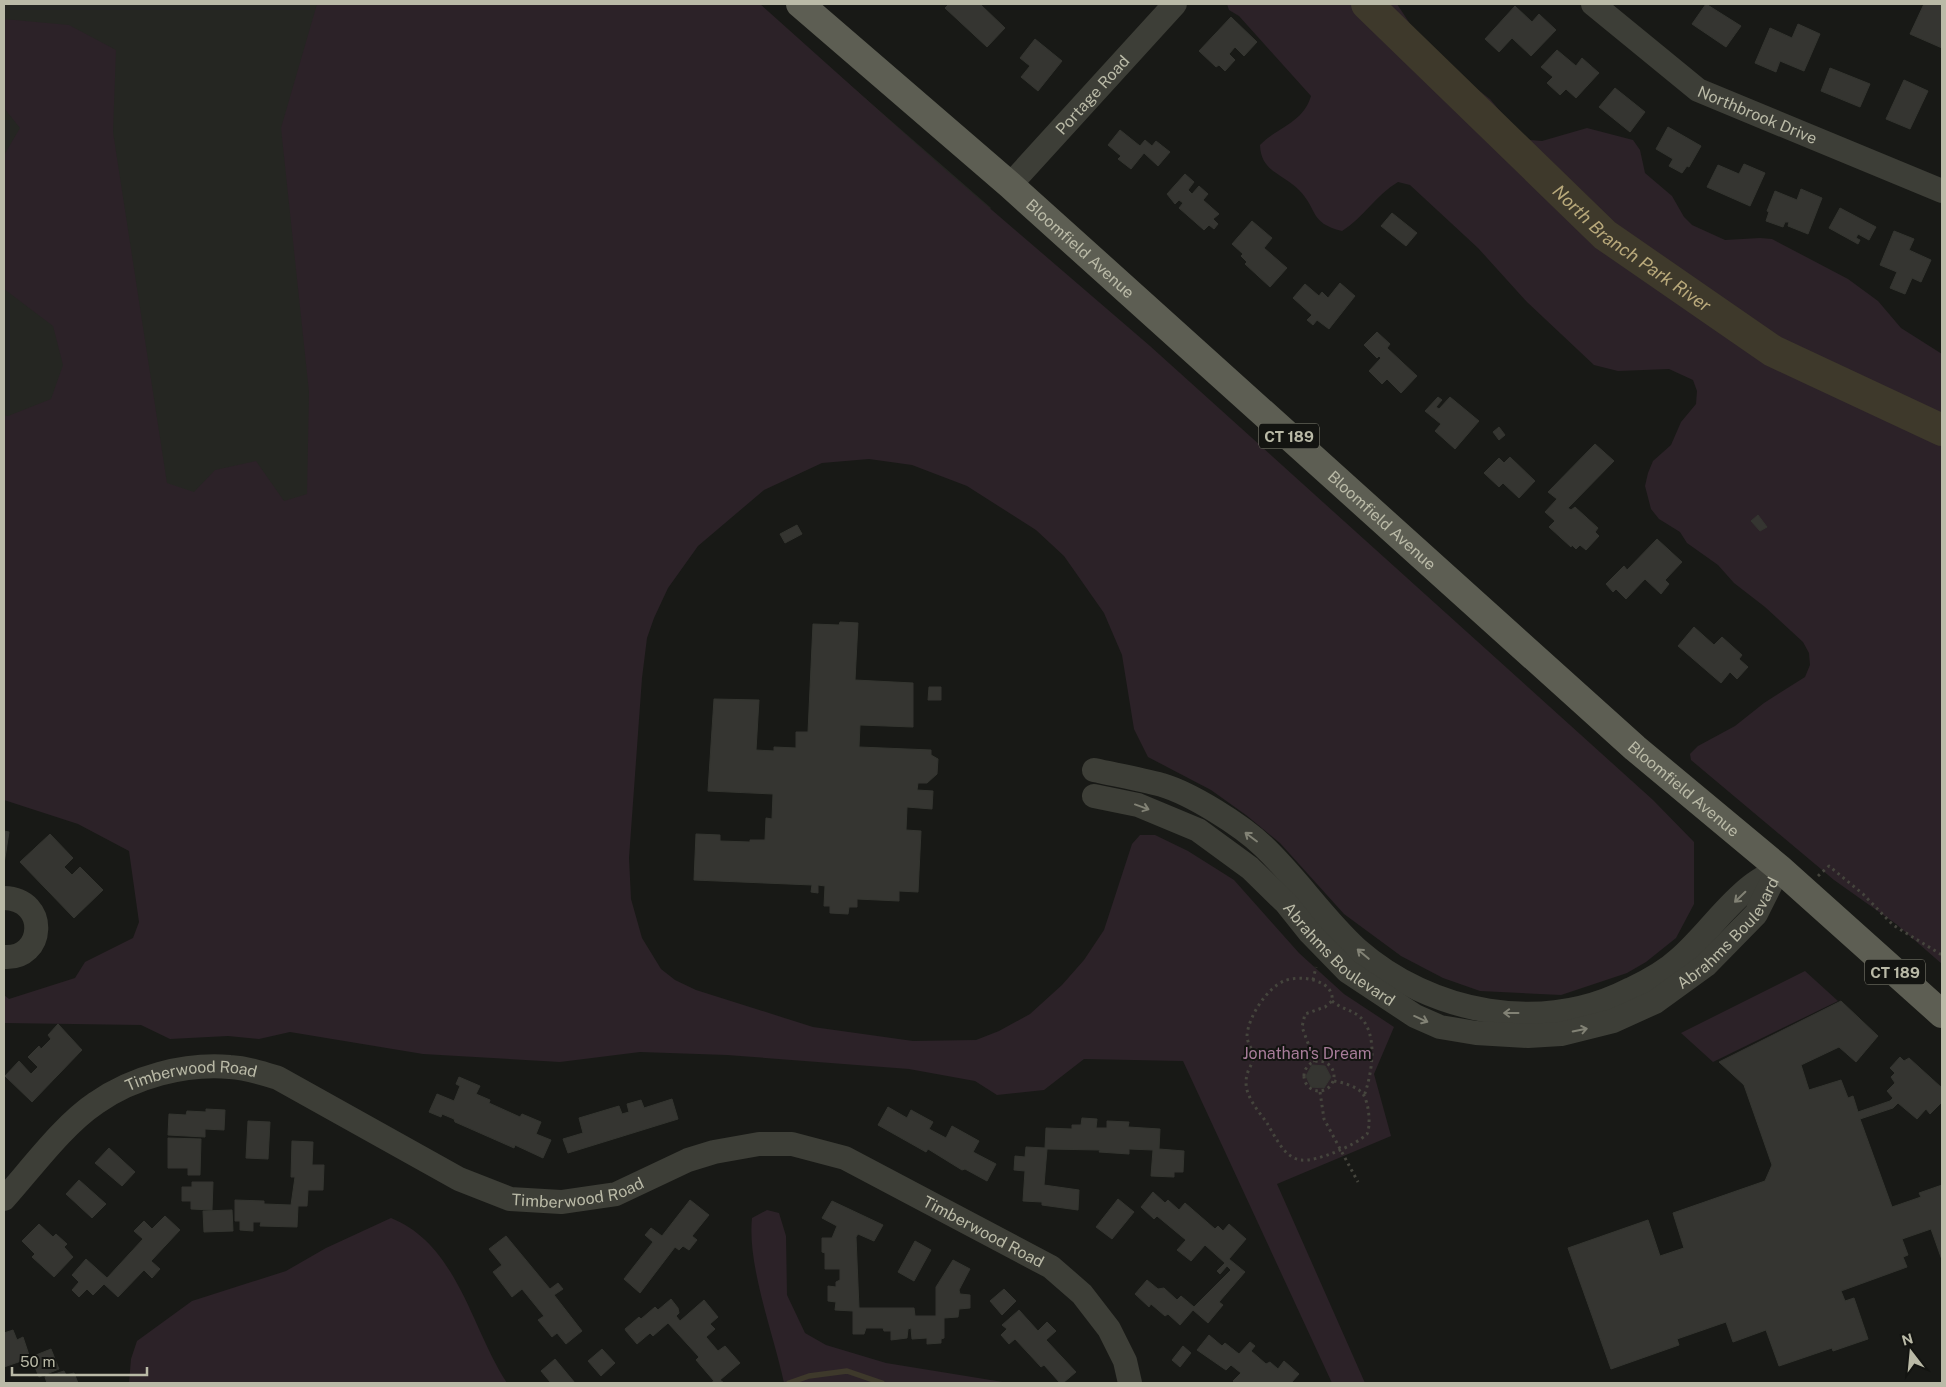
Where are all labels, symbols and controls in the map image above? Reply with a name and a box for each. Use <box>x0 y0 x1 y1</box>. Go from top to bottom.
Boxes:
street label: Portage Road <box>1051 51 1133 138</box>
street label: Northbrook Drive <box>1695 81 1820 148</box>
water label: North Branch Park River <box>1549 180 1715 316</box>
street label: Bloomfield Avenue <box>1022 195 1138 302</box>
road number: CT 189 <box>1259 424 1319 448</box>
street label: Bloomfield Avenue <box>1324 467 1440 574</box>
street label: Bloomfield Avenue <box>1624 737 1743 841</box>
one-way arrow <box>1133 803 1149 812</box>
one-way arrow <box>1245 831 1258 842</box>
street label: Abrahms Boulevard <box>1673 874 1782 993</box>
one-way arrow <box>1734 891 1746 903</box>
street label: Abrahms Boulevard <box>1280 898 1399 1010</box>
one-way arrow <box>1357 948 1370 959</box>
road number: CT 189 <box>1865 960 1925 984</box>
one-way arrow <box>1503 1008 1520 1018</box>
one-way arrow <box>1413 1014 1428 1024</box>
one-way arrow <box>1572 1025 1588 1034</box>
park label: Jonathan's Dream <box>1242 1044 1372 1063</box>
street label: Timberwood Road <box>122 1057 259 1095</box>
street label: Timberwood Road <box>511 1173 647 1212</box>
street label: Timberwood Road <box>920 1192 1047 1271</box>
north arrow <box>1886 1327 1936 1377</box>
text: N <box>1900 1330 1915 1349</box>
scale bar <box>12 1344 148 1376</box>
text: 50 m <box>20 1353 55 1370</box>

